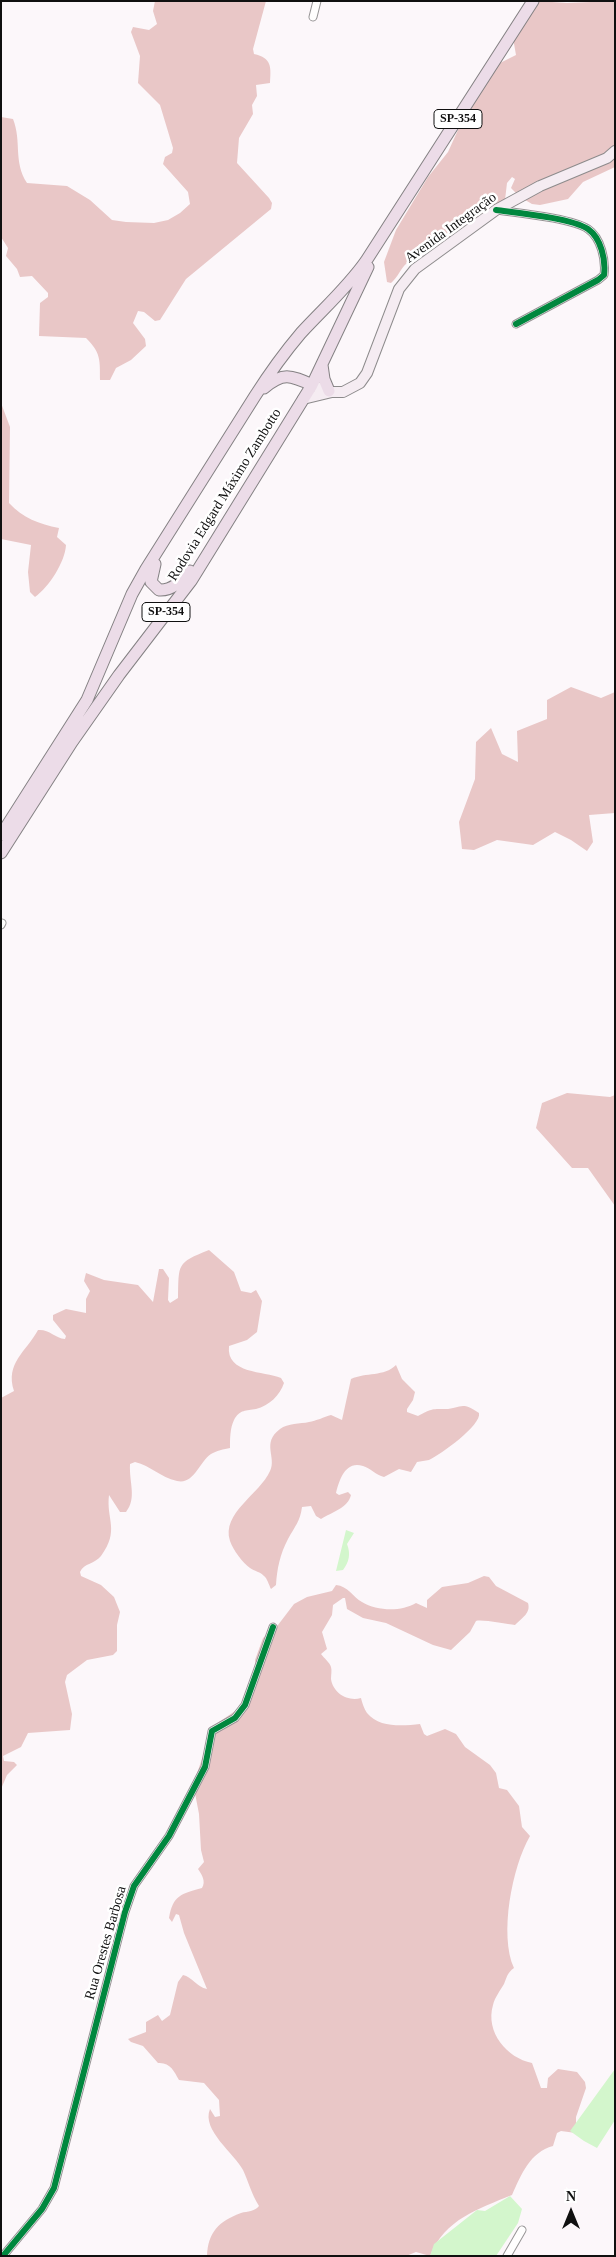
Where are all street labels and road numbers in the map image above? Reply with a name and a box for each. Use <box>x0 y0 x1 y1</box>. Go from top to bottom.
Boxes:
road number: SP-354 <box>434 110 482 128</box>
street label: Avenida Integração <box>402 189 500 267</box>
street label: Rodovia Edgard Máximo Zambotto <box>165 406 285 584</box>
road number: SP-354 <box>142 602 190 622</box>
street label: Rua Orestes Barbosa <box>82 1884 130 2002</box>

